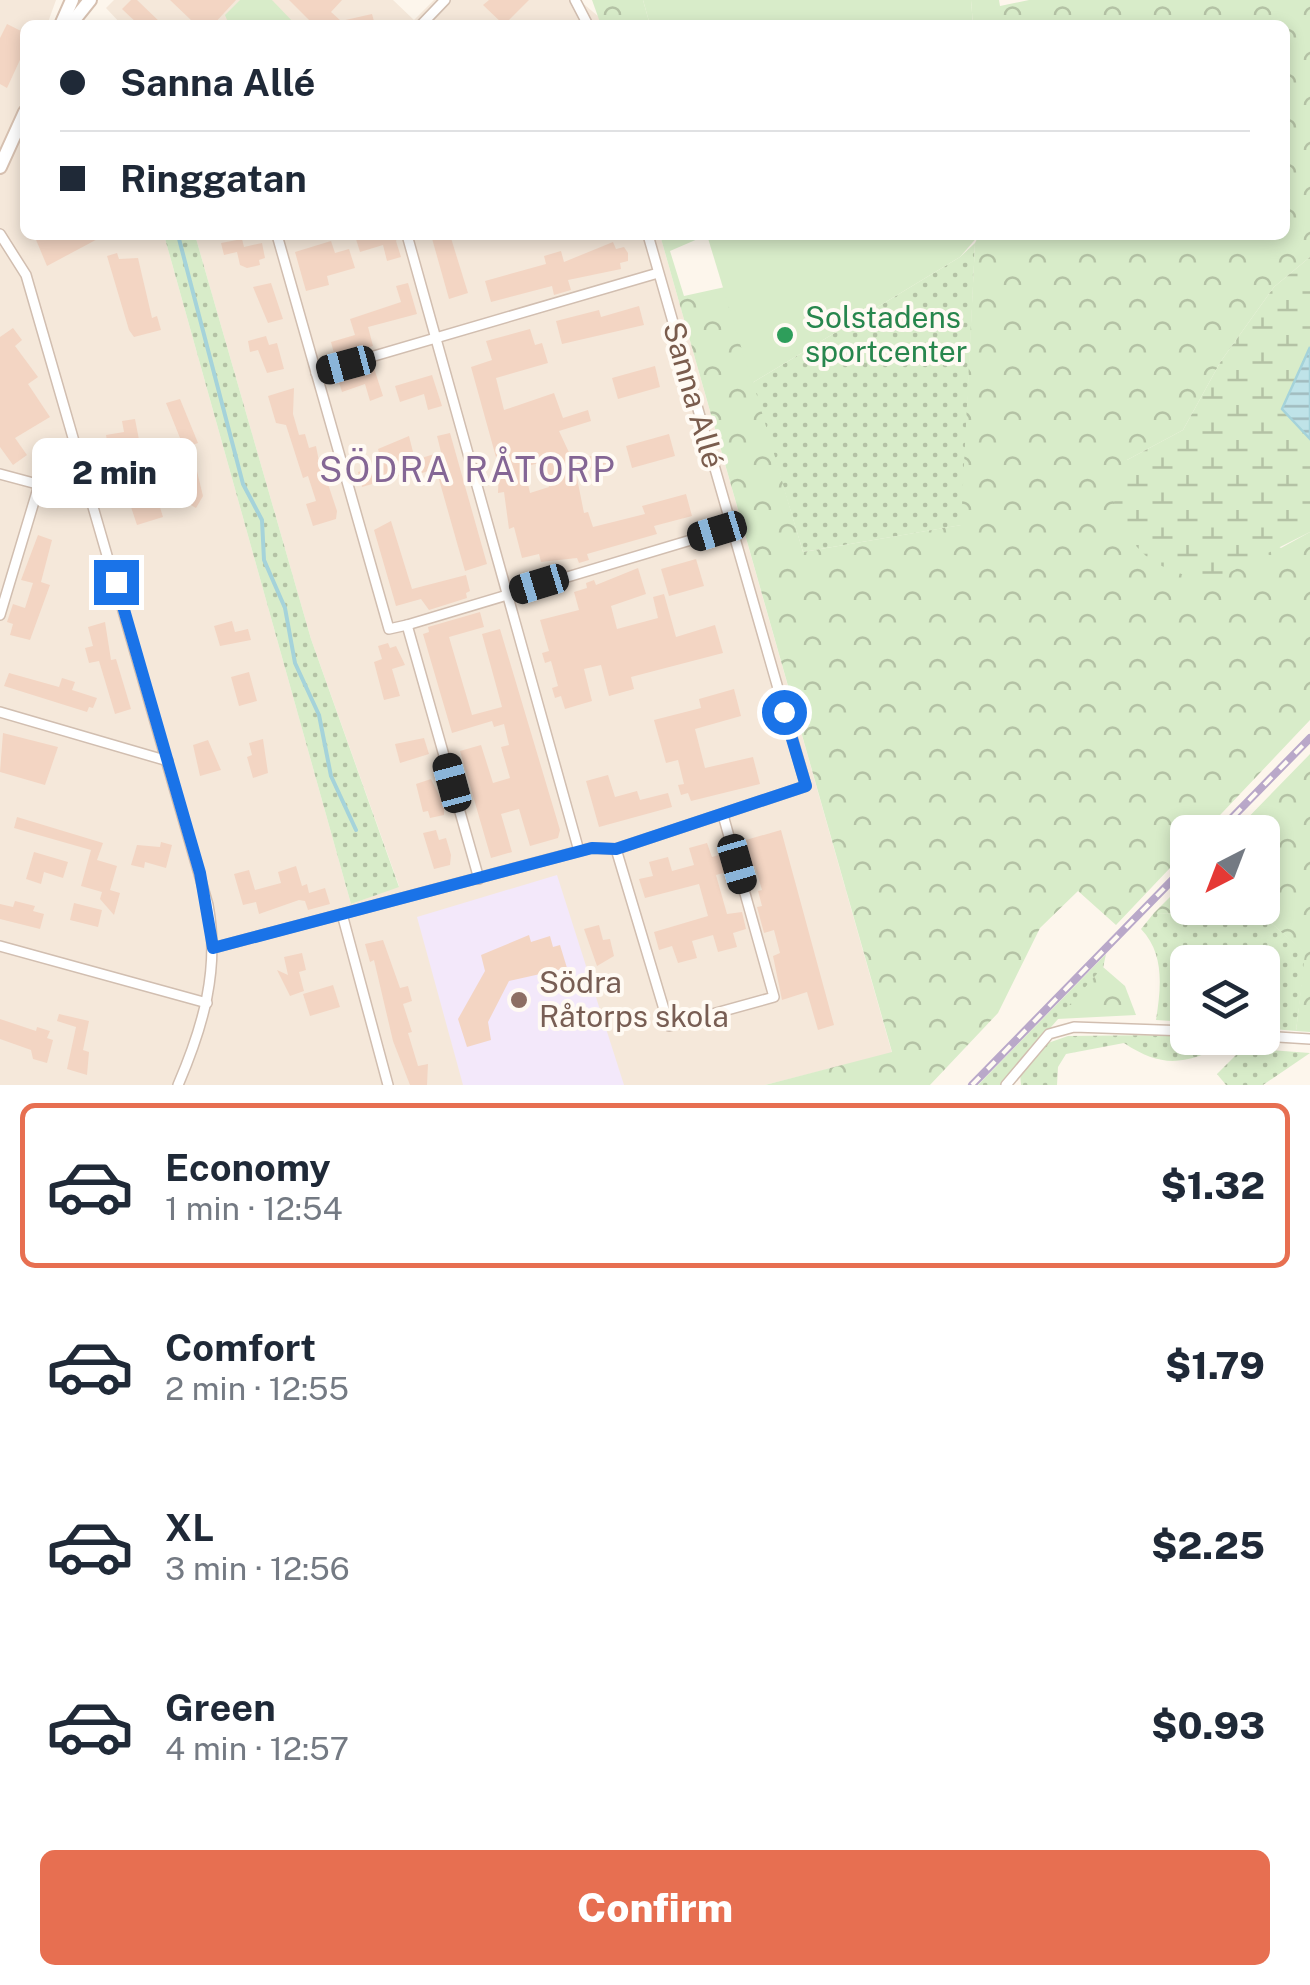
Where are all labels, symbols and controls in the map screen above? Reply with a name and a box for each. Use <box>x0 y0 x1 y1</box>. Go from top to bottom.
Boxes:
text: Sanna Allé <box>120 60 315 105</box>
text: Ringgatan <box>120 156 307 201</box>
place label: Solstadens sportcenter <box>805 299 967 369</box>
street label: Sanna Allé <box>656 318 732 472</box>
marker: Solstadens sportcenter <box>774 324 796 346</box>
car <box>313 343 379 387</box>
callout: 2 min <box>34 437 198 507</box>
district label: SÖDRA RÅTORP <box>319 446 617 490</box>
text: 2 min <box>72 454 157 491</box>
car <box>684 508 750 554</box>
route end <box>94 560 139 605</box>
car <box>506 561 572 607</box>
route start <box>762 690 807 735</box>
car <box>430 750 474 816</box>
north arrow <box>1170 815 1280 925</box>
map controls <box>1170 815 1280 1055</box>
car <box>714 831 760 897</box>
button: layers <box>1170 945 1280 1055</box>
place label: Södra Råtorps skola <box>539 964 729 1034</box>
marker: Södra Råtorps skola <box>508 989 530 1011</box>
icon: car <box>45 1141 135 1231</box>
text: Economy <box>165 1145 331 1190</box>
text: $1.32 <box>1160 1163 1265 1208</box>
text: 1 min · 12:54 <box>165 1190 343 1227</box>
icon: car <box>45 1321 135 1411</box>
text: Comfort <box>165 1325 316 1370</box>
text: $1.79 <box>1165 1343 1265 1388</box>
text: 2 min · 12:55 <box>165 1370 349 1407</box>
icon: car <box>45 1501 135 1591</box>
text: XL <box>165 1505 214 1550</box>
text: $2.25 <box>1151 1523 1265 1568</box>
text: 3 min · 12:56 <box>165 1550 350 1587</box>
icon: car <box>45 1681 135 1771</box>
text: Green <box>165 1685 276 1730</box>
text: $0.93 <box>1151 1703 1265 1748</box>
text: 4 min · 12:57 <box>165 1730 349 1767</box>
button: Confirm <box>40 1850 1270 1965</box>

